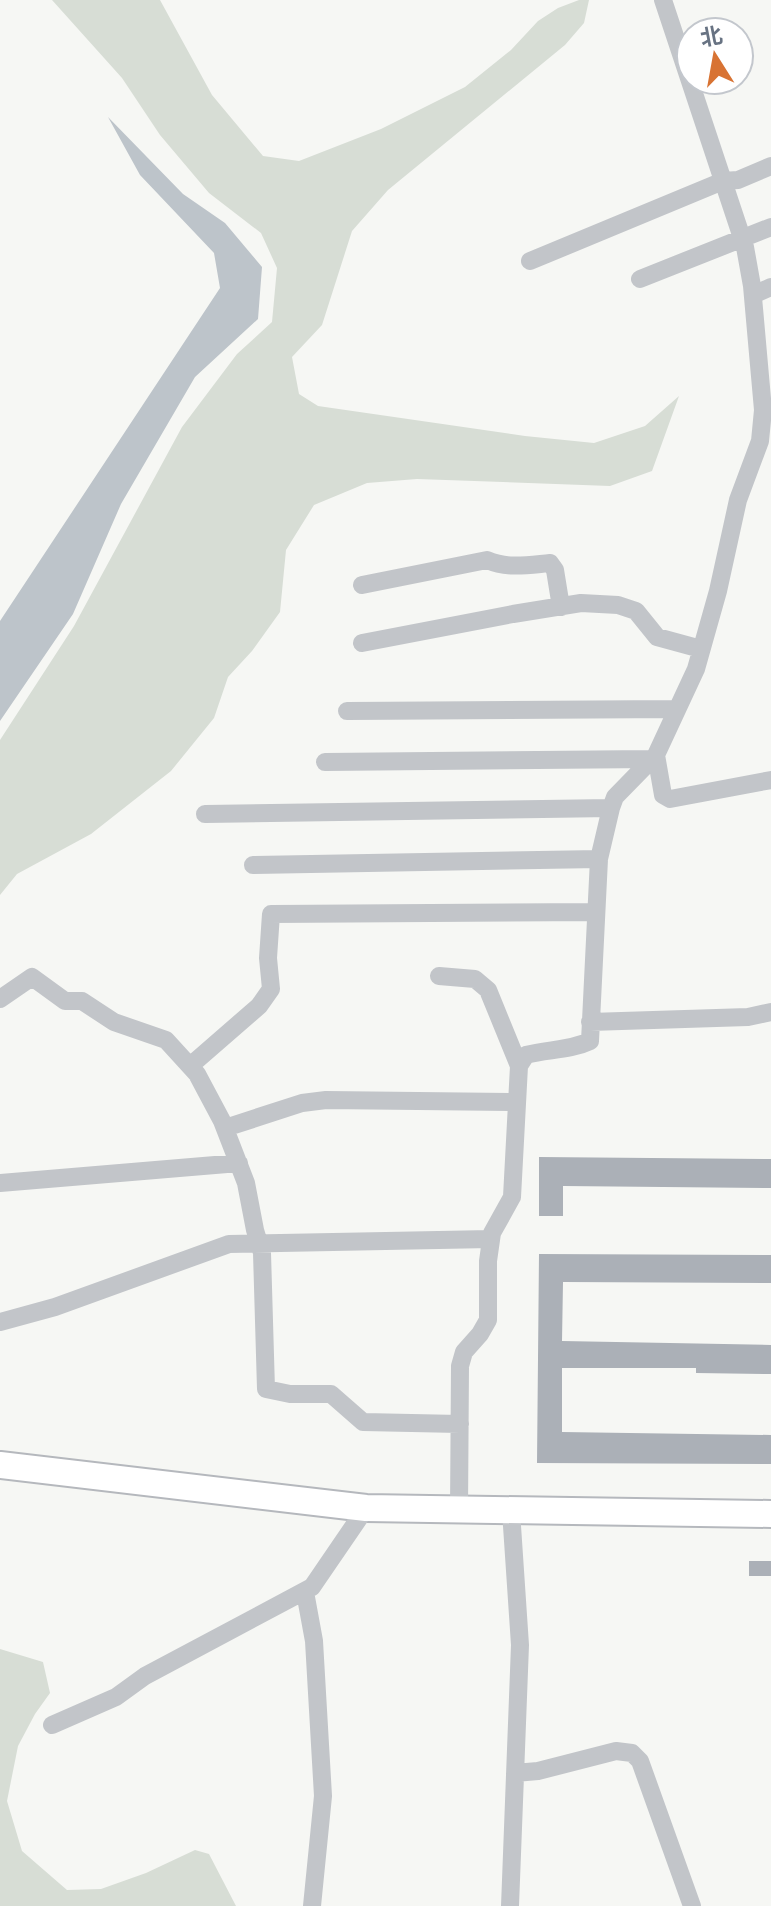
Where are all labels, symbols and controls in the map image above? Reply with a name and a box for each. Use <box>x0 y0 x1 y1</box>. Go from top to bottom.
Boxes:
north arrow <box>675 16 755 96</box>
text: 北 <box>697 19 725 54</box>

